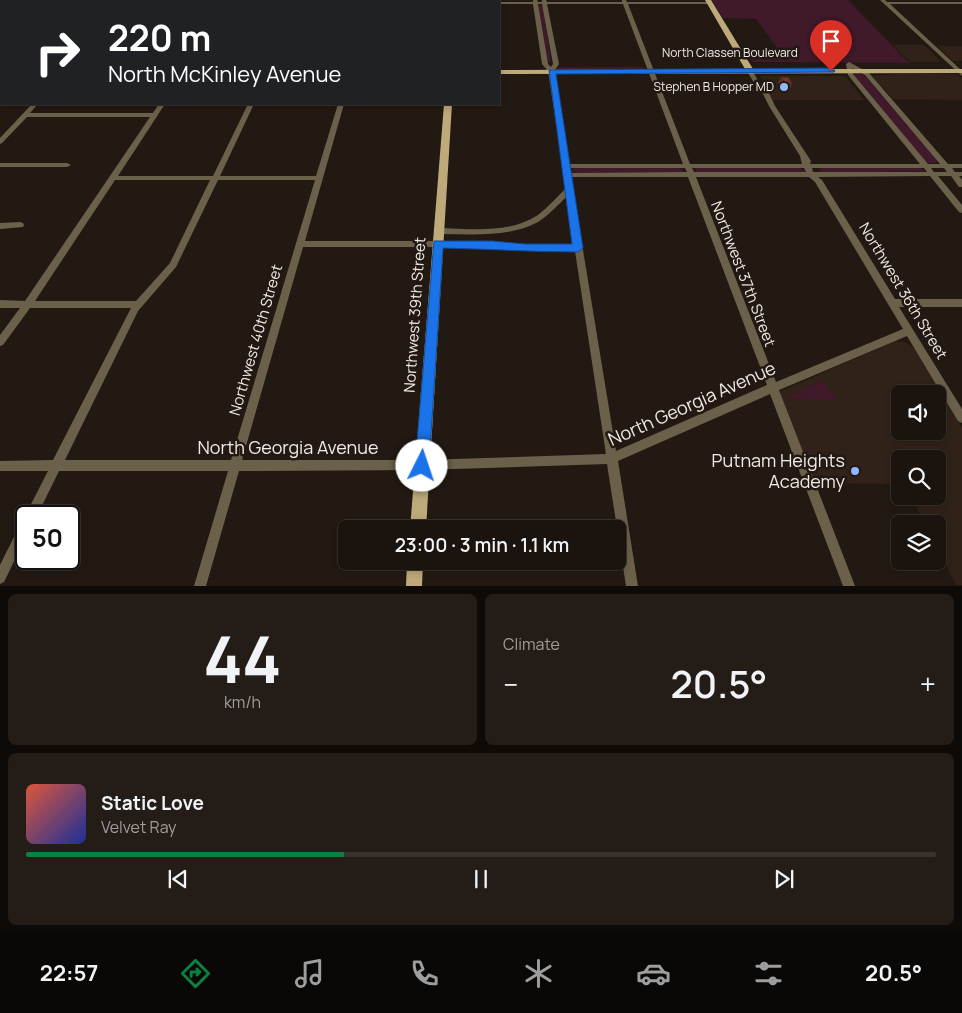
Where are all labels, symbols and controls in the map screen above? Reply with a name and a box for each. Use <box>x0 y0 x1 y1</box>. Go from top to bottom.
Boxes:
text: 220 m <box>108 14 211 62</box>
icon: right <box>25 20 90 85</box>
pin <box>810 20 852 71</box>
icon: arrive <box>817 27 845 55</box>
street label: North Classen Boulevard <box>662 44 798 61</box>
text: North McKinley Avenue <box>108 59 341 89</box>
place label: Stephen B Hopper MD <box>653 78 774 95</box>
marker: Stephen B Hopper MD <box>778 81 790 93</box>
street label: Northwest 37th Street <box>706 198 781 350</box>
street label: Northwest 36th Street <box>854 219 953 363</box>
street label: Northwest 39th Street <box>399 236 430 393</box>
street label: Northwest 40th Street <box>224 262 287 418</box>
street label: North Georgia Avenue <box>604 355 779 451</box>
map controls <box>891 385 946 570</box>
button: sound <box>891 385 946 440</box>
street label: North Georgia Avenue <box>197 435 379 459</box>
position arrow <box>395 439 447 491</box>
place label: Putnam Heights Academy <box>712 448 846 493</box>
button: search <box>891 450 946 505</box>
marker: Putnam Heights Academy <box>849 465 861 477</box>
speed limit sign: 50 <box>15 505 80 570</box>
button: layers <box>891 515 946 570</box>
text: 23:00 · 3 min · 1.1 km <box>395 532 569 558</box>
text: 44 <box>203 614 282 703</box>
text: Climate <box>503 633 560 655</box>
text: 20.5° <box>671 657 767 709</box>
text: − <box>503 665 518 703</box>
text: + <box>920 665 936 703</box>
text: km/h <box>224 691 261 713</box>
text: Static Love <box>101 790 204 816</box>
text: Velvet Ray <box>101 816 177 838</box>
icon: previous <box>164 865 192 893</box>
icon: pause <box>467 865 495 893</box>
icon: next <box>770 865 798 893</box>
icon: directions <box>178 956 213 991</box>
icon: music <box>292 956 327 991</box>
icon: phone <box>407 956 442 991</box>
icon: climate <box>521 956 556 991</box>
icon: car <box>636 956 671 991</box>
icon: filters <box>751 956 786 991</box>
text: 22:57 <box>40 958 98 988</box>
text: 20.5° <box>865 958 922 988</box>

